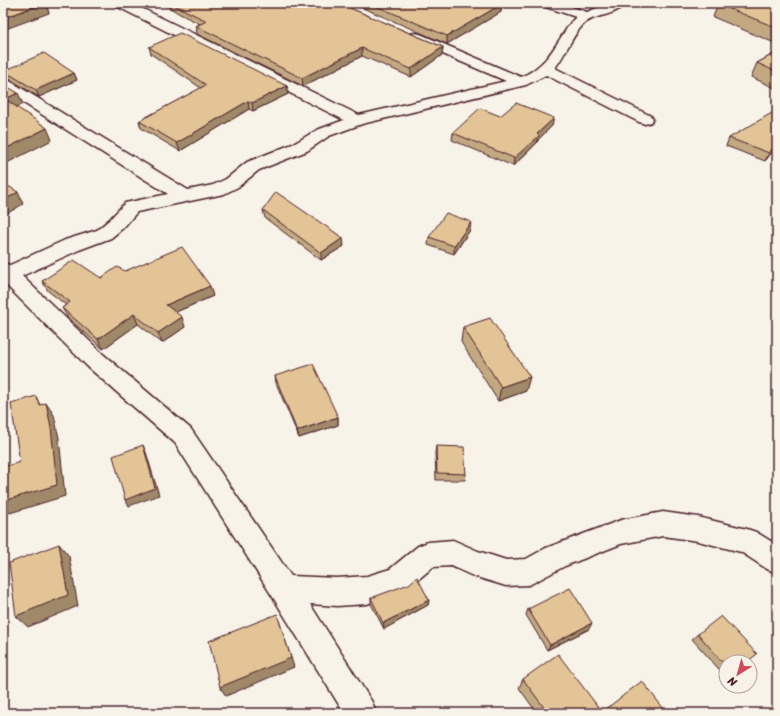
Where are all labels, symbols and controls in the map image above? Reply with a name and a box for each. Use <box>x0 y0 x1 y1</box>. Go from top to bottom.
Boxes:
north arrow <box>718 654 758 694</box>
text: N <box>723 671 742 692</box>

